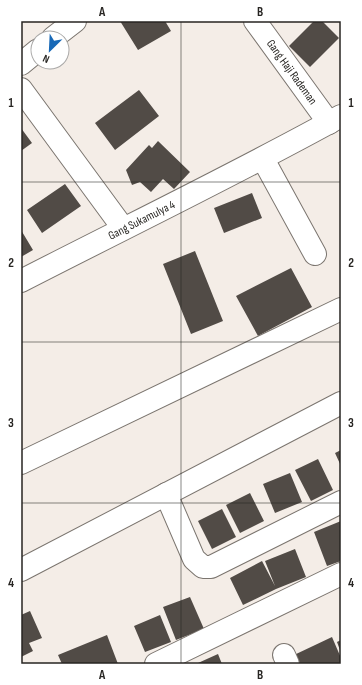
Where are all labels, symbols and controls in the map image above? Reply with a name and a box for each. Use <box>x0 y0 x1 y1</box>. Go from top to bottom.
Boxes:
text: A <box>98 4 106 20</box>
text: B <box>257 4 263 20</box>
north arrow <box>30 30 70 70</box>
street label: Gang Haji Rademan <box>263 37 320 108</box>
text: N <box>41 51 51 66</box>
text: 1 <box>8 95 14 111</box>
text: 1 <box>348 95 354 111</box>
street label: Gang Sukamulya 4 <box>106 197 178 243</box>
text: 2 <box>8 255 14 271</box>
text: 2 <box>348 255 354 271</box>
text: 3 <box>8 415 14 431</box>
text: 3 <box>348 415 354 431</box>
text: 4 <box>8 575 14 591</box>
text: 4 <box>348 575 354 591</box>
text: A <box>98 667 106 683</box>
text: B <box>257 667 263 683</box>

